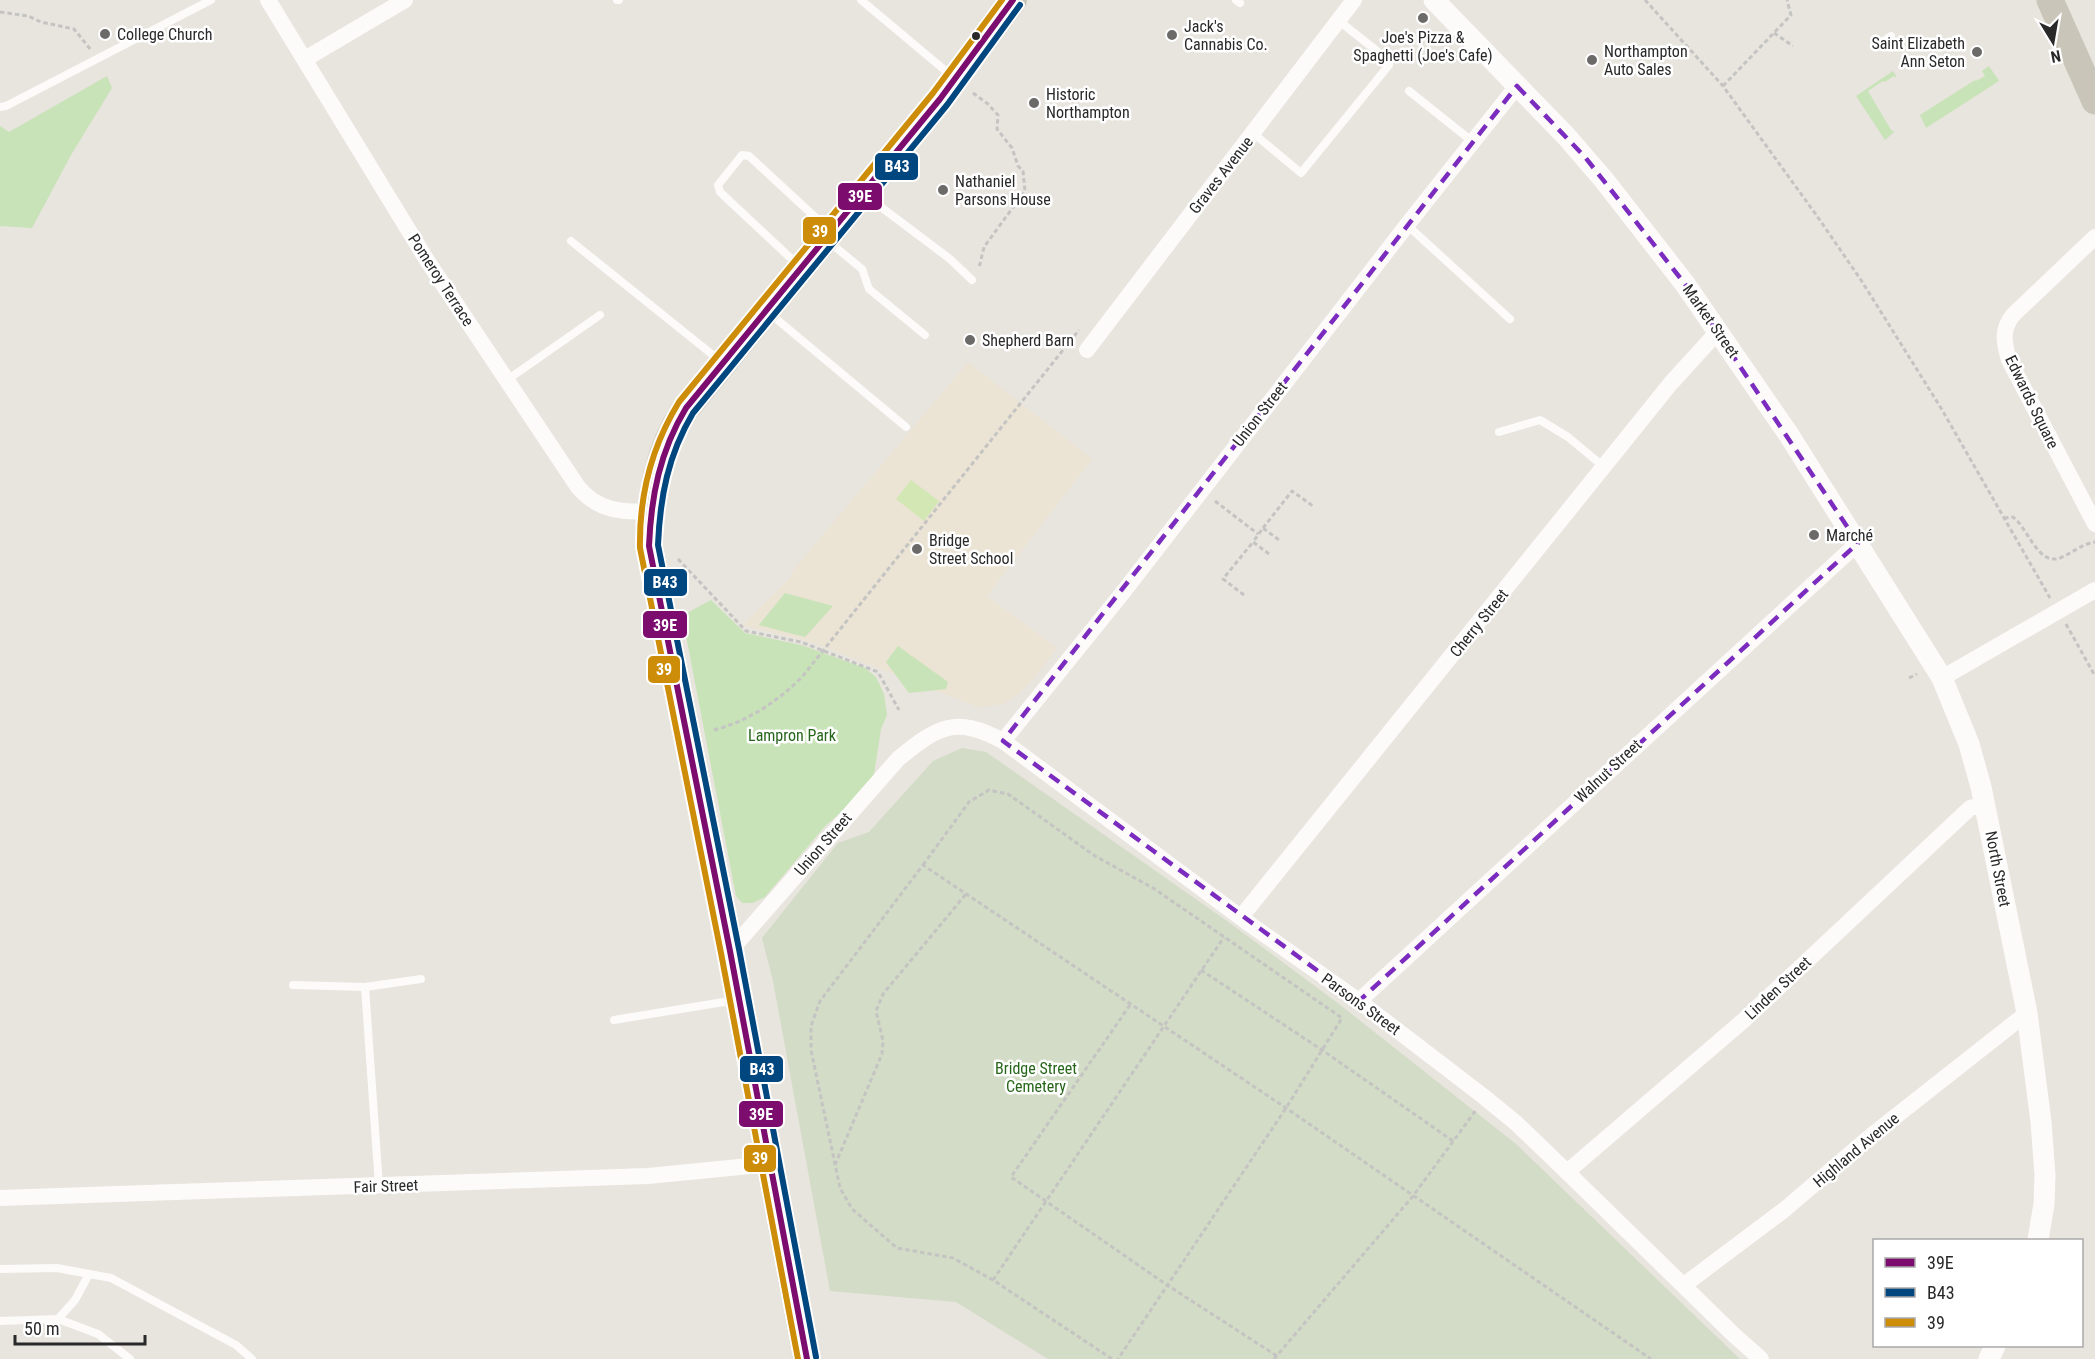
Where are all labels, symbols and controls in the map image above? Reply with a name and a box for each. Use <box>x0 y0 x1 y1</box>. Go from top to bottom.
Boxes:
marker: Joe's Pizza & Spaghetti (Joe's Cafe) <box>1416 11 1430 25</box>
north arrow <box>2023 12 2083 72</box>
place label: Jack's Cannabis Co. <box>1184 17 1268 54</box>
place label: College Church <box>117 25 212 44</box>
marker: College Church <box>98 27 112 41</box>
marker: Jack's Cannabis Co. <box>1165 28 1179 42</box>
place label: Joe's Pizza & Spaghetti (Joe's Cafe) <box>1353 28 1493 65</box>
unlabelled marker <box>970 30 982 42</box>
place label: Saint Elizabeth Ann Seton <box>1871 34 1965 71</box>
place label: Northampton Auto Sales <box>1604 42 1688 79</box>
marker: Saint Elizabeth Ann Seton <box>1970 45 1984 59</box>
text: N <box>2049 46 2062 66</box>
marker: Northampton Auto Sales <box>1585 53 1599 67</box>
place label: Historic Northampton <box>1046 85 1130 122</box>
marker: Historic Northampton <box>1027 96 1041 110</box>
street label: Graves Avenue <box>1185 133 1257 217</box>
line badge: B43 <box>874 152 919 181</box>
text: B43 <box>884 157 910 176</box>
place label: Nathaniel Parsons House <box>955 172 1051 209</box>
line badge: 39E <box>837 182 883 211</box>
marker: Nathaniel Parsons House <box>936 183 950 197</box>
text: 39E <box>848 187 872 206</box>
line badge: 39 <box>802 216 837 245</box>
text: 39 <box>812 222 828 241</box>
street label: Pomeroy Terrace <box>404 230 478 330</box>
street label: Market Street <box>1679 281 1743 362</box>
place label: Shepherd Barn <box>982 331 1074 350</box>
marker: Shepherd Barn <box>963 333 977 347</box>
street label: Edwards Square <box>2001 352 2063 452</box>
street label: Union Street <box>1229 377 1291 450</box>
place label: Marché <box>1826 526 1873 545</box>
marker: Marché <box>1807 528 1821 542</box>
place label: Bridge Street School <box>929 531 1013 568</box>
marker: Bridge Street School <box>910 542 924 556</box>
line badge: B43 <box>643 568 688 597</box>
text: B43 <box>652 573 678 592</box>
street label: Cherry Street <box>1446 585 1512 661</box>
line badge: 39E <box>642 610 688 639</box>
text: 39E <box>653 616 677 635</box>
line badge: 39 <box>647 655 681 684</box>
text: 39 <box>656 660 672 679</box>
park label: Lampron Park <box>748 726 837 745</box>
street label: Walnut Street <box>1571 735 1646 807</box>
street label: Union Street <box>790 808 856 879</box>
street label: North Street <box>1981 829 2015 909</box>
street label: Linden Street <box>1741 952 1815 1023</box>
street label: Parsons Street <box>1318 969 1404 1039</box>
line badge: B43 <box>739 1055 784 1083</box>
park label: Bridge Street Cemetery <box>995 1059 1077 1096</box>
text: B43 <box>749 1060 775 1079</box>
line badge: 39E <box>738 1100 784 1128</box>
text: 39E <box>749 1105 773 1124</box>
street label: Highland Avenue <box>1809 1109 1903 1191</box>
line badge: 39 <box>743 1144 777 1173</box>
text: 39 <box>752 1149 768 1168</box>
street label: Fair Street <box>353 1175 419 1197</box>
legend <box>1873 1239 2083 1347</box>
text: 39E <box>1927 1252 1954 1273</box>
text: B43 <box>1927 1282 1955 1303</box>
scale bar <box>15 1308 146 1346</box>
text: 39 <box>1927 1312 1945 1333</box>
text: 50 m <box>24 1318 59 1339</box>

